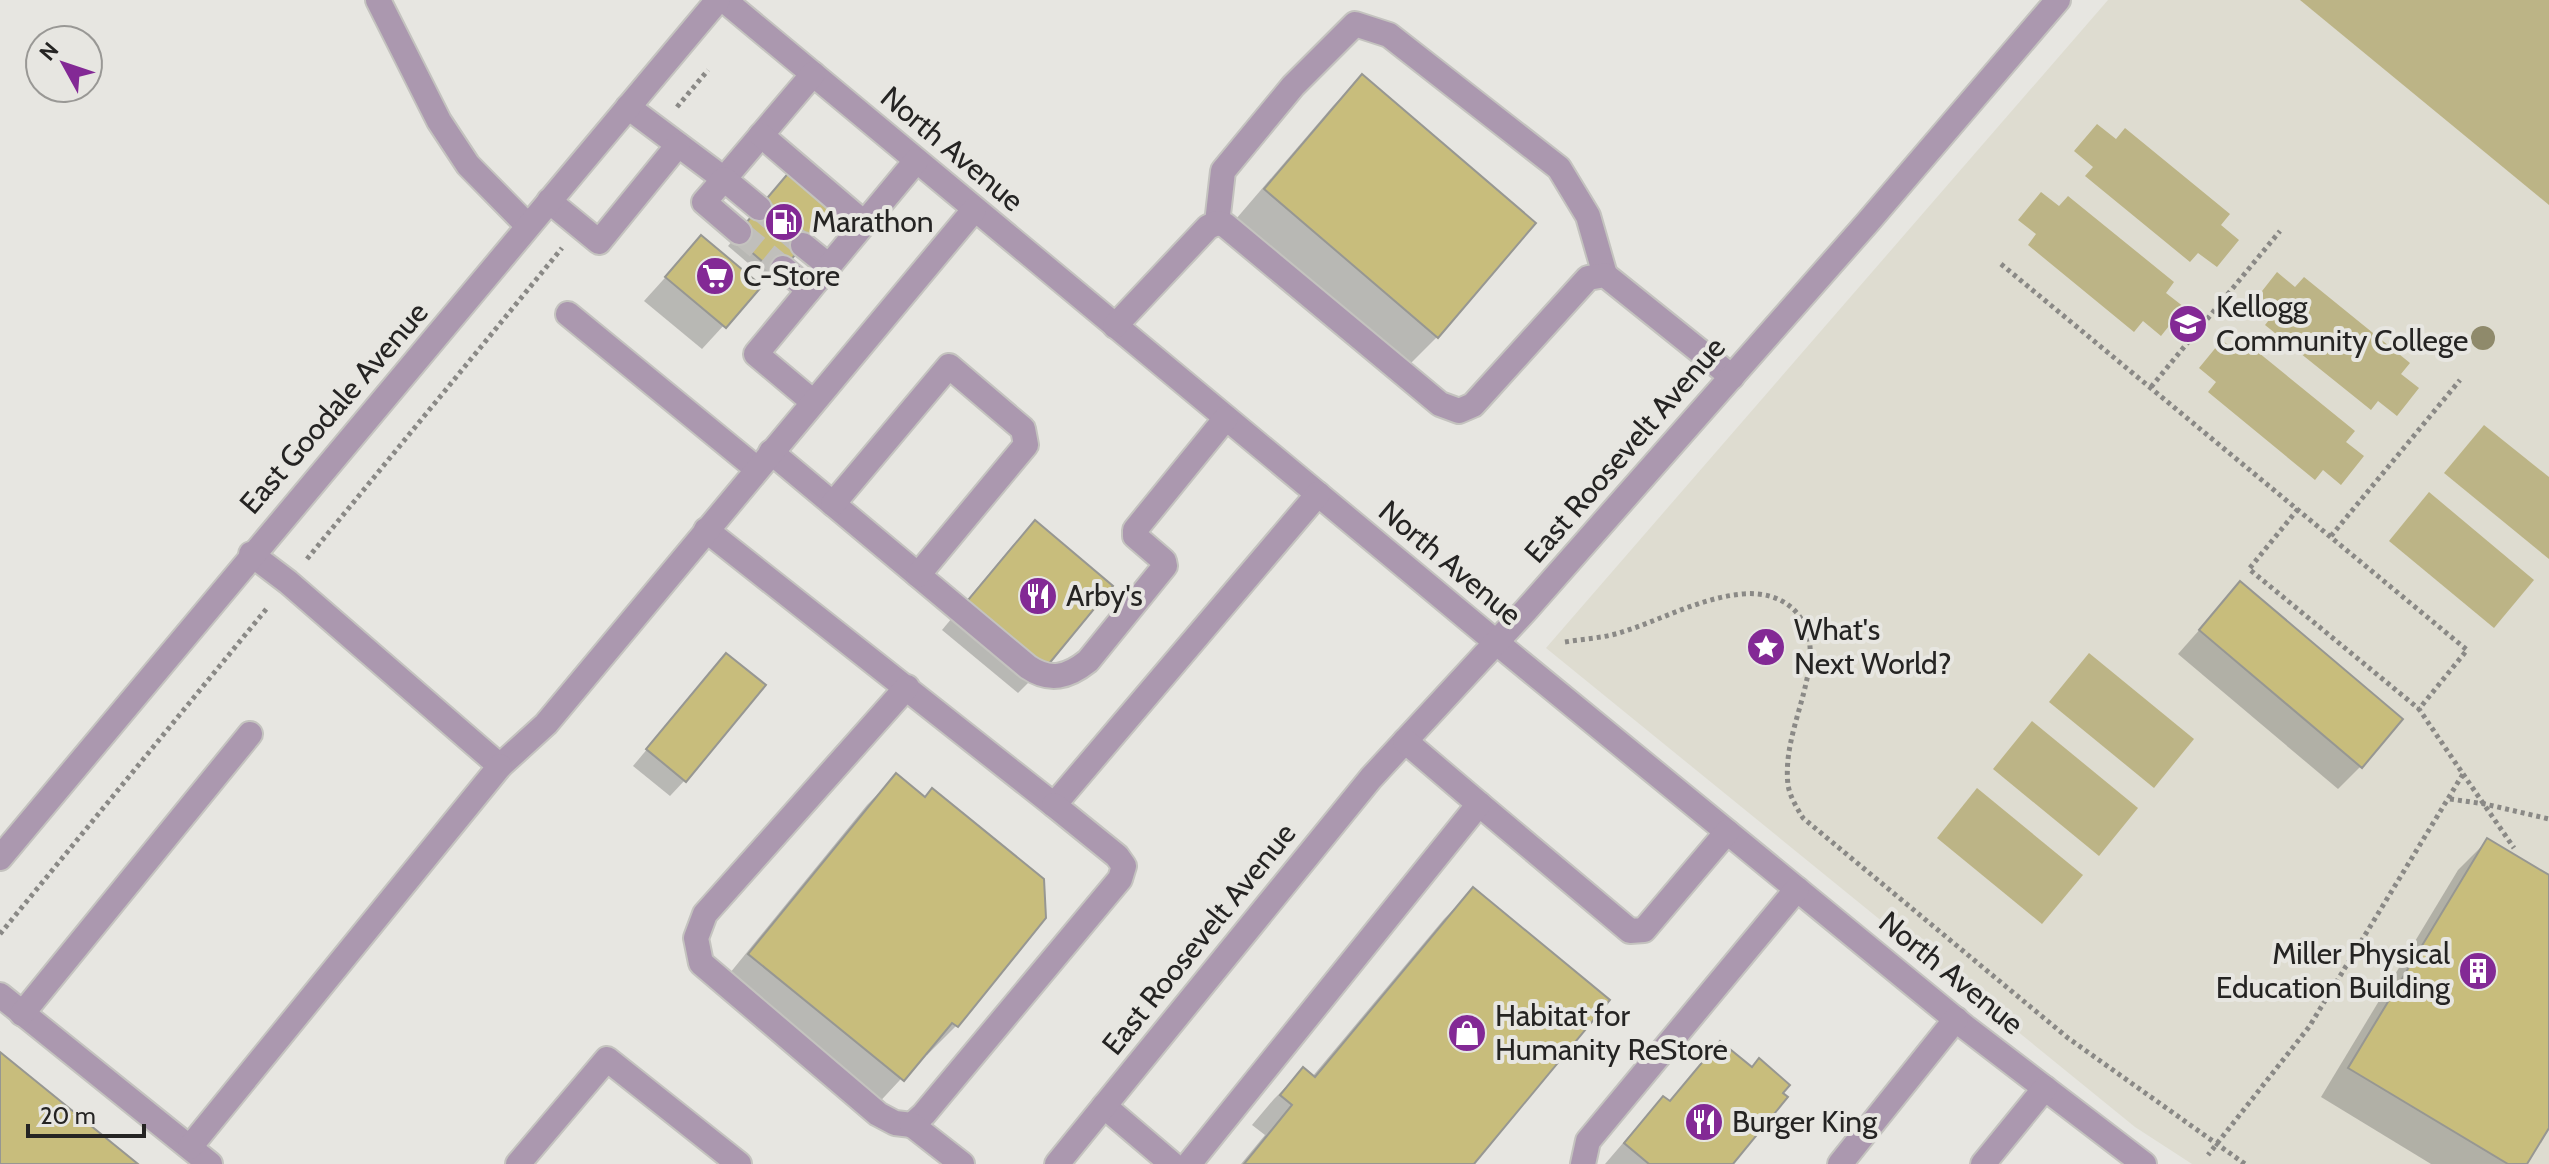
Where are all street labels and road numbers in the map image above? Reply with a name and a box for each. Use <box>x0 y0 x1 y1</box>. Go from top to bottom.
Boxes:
street label: North Avenue <box>873 78 1031 219</box>
street label: East Goodale Avenue <box>232 294 436 521</box>
street label: East Roosevelt Avenue <box>1516 329 1733 570</box>
street label: North Avenue <box>1371 492 1529 633</box>
street label: East Roosevelt Avenue <box>1094 815 1303 1062</box>
street label: North Avenue <box>1872 903 2031 1042</box>

